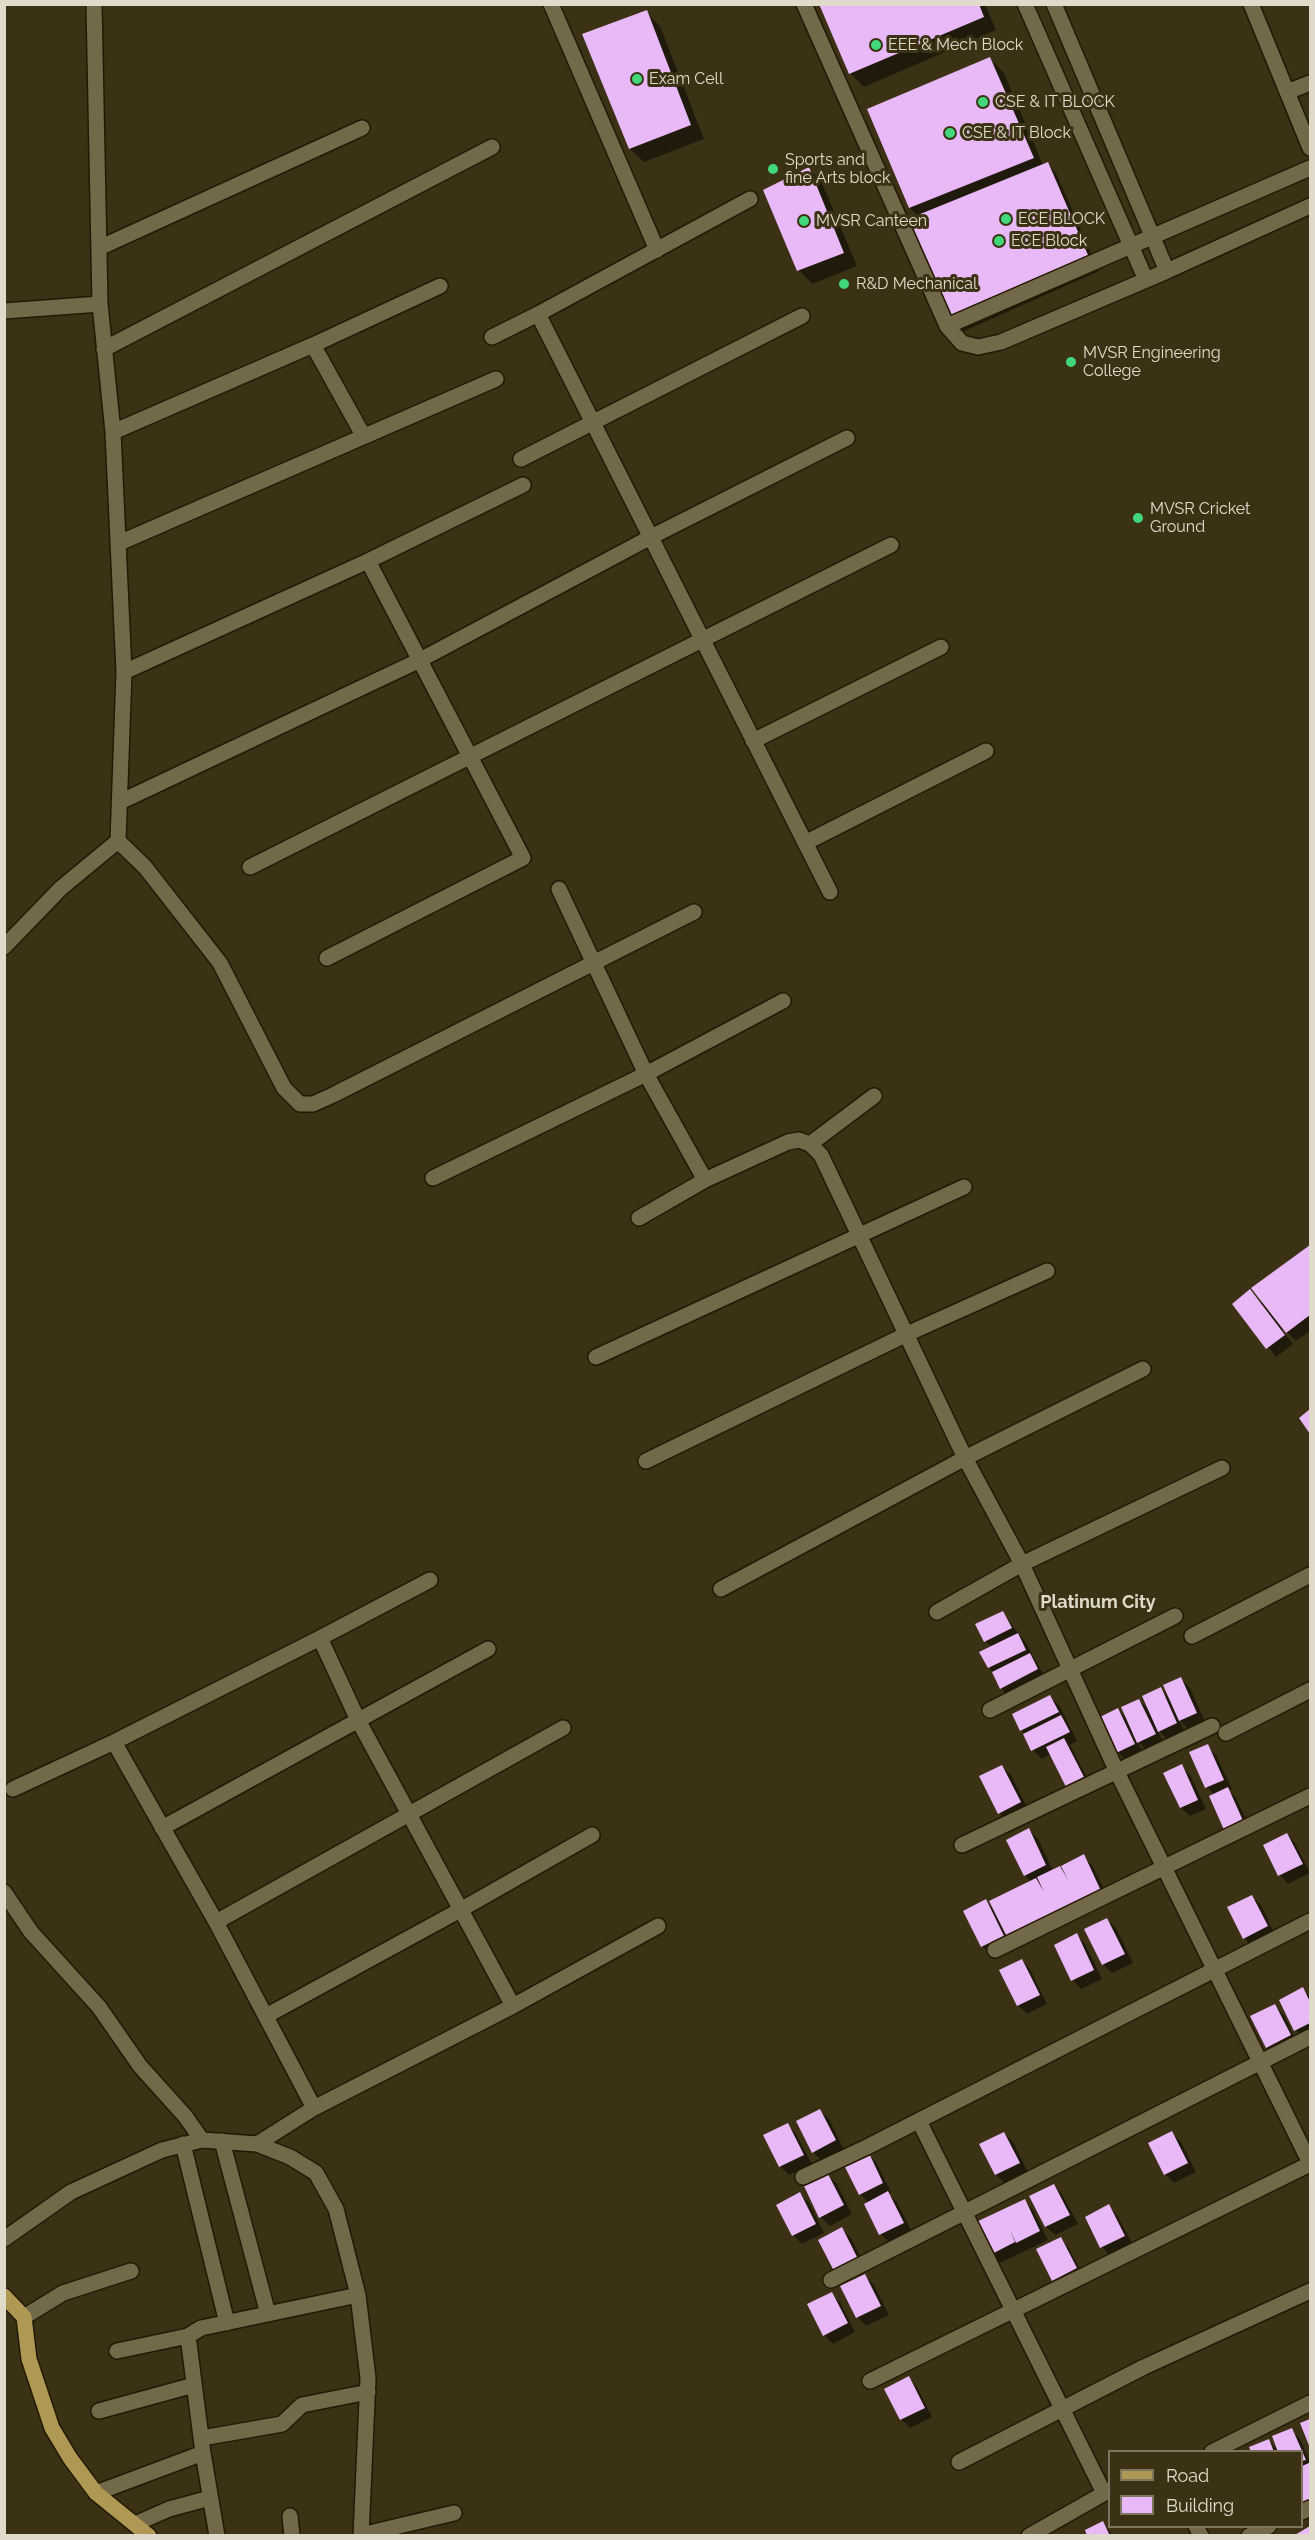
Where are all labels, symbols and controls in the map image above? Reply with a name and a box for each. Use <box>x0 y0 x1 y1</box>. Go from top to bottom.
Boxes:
place label: EEE & Mech Block <box>888 35 1023 55</box>
marker: EEE & Mech Block <box>869 38 883 52</box>
place label: Exam Cell <box>649 69 723 89</box>
marker: Exam Cell <box>630 72 644 86</box>
place label: CSE & IT BLOCK <box>995 92 1115 112</box>
marker: CSE & IT BLOCK <box>976 95 990 109</box>
place label: CSE & IT Block <box>962 123 1071 143</box>
marker: CSE & IT Block <box>943 126 957 140</box>
place label: Sports and fine Arts block <box>785 150 890 188</box>
marker: Sports and fine Arts block <box>766 162 780 176</box>
place label: ECE BLOCK <box>1018 209 1105 229</box>
place label: MVSR Canteen <box>816 211 927 231</box>
marker: ECE BLOCK <box>999 212 1013 226</box>
marker: MVSR Canteen <box>797 214 811 228</box>
place label: ECE Block <box>1011 231 1087 251</box>
marker: ECE Block <box>992 234 1006 248</box>
place label: R&D Mechanical <box>856 274 977 294</box>
marker: R&D Mechanical <box>837 277 851 291</box>
place label: MVSR Engineering College <box>1083 343 1221 381</box>
marker: MVSR Engineering College <box>1064 355 1078 369</box>
place label: MVSR Cricket Ground <box>1150 499 1250 537</box>
marker: MVSR Cricket Ground <box>1131 511 1145 525</box>
district label: Platinum City <box>1040 1592 1156 1614</box>
legend <box>1108 2450 1303 2528</box>
text: Road <box>1166 2465 1209 2486</box>
text: Building <box>1166 2495 1234 2516</box>

